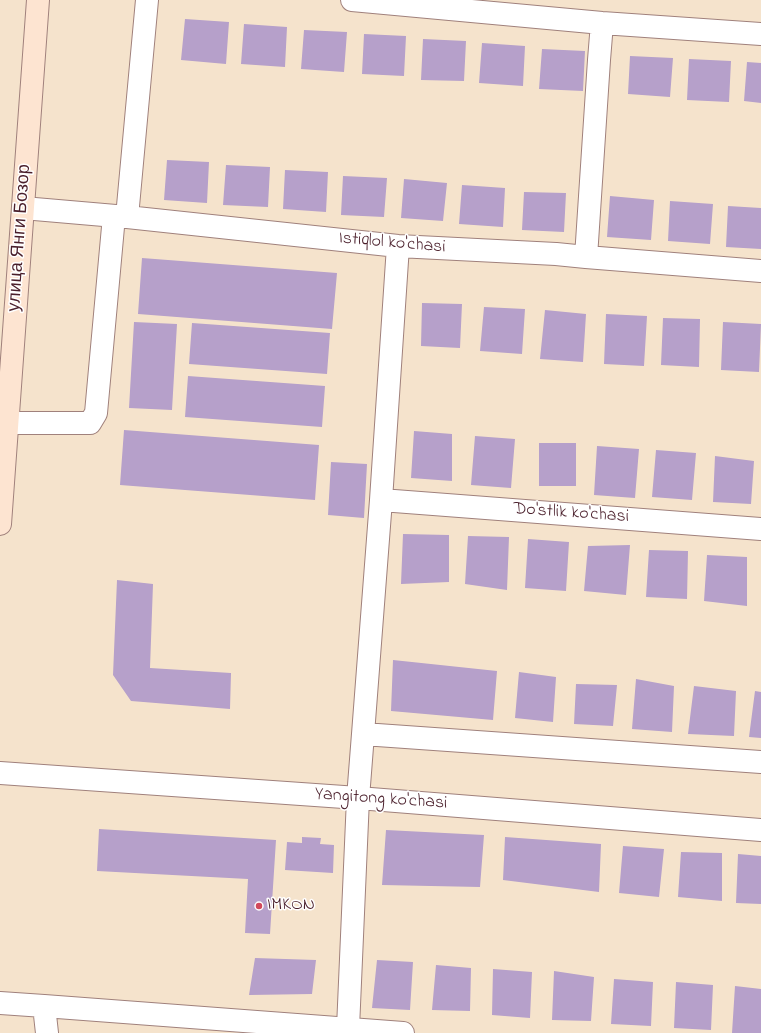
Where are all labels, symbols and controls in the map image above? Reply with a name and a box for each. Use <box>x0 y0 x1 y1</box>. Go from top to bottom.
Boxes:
street label: улица Янги Бозор <box>5 164 37 312</box>
street label: Istiqlol ko'chasi <box>338 229 446 259</box>
street label: Do'stlik ko'chasi <box>512 499 630 529</box>
street label: Yangitong ko'chasi <box>314 785 448 815</box>
place label: IMKON <box>267 895 315 917</box>
marker: IMKON <box>254 901 264 911</box>

